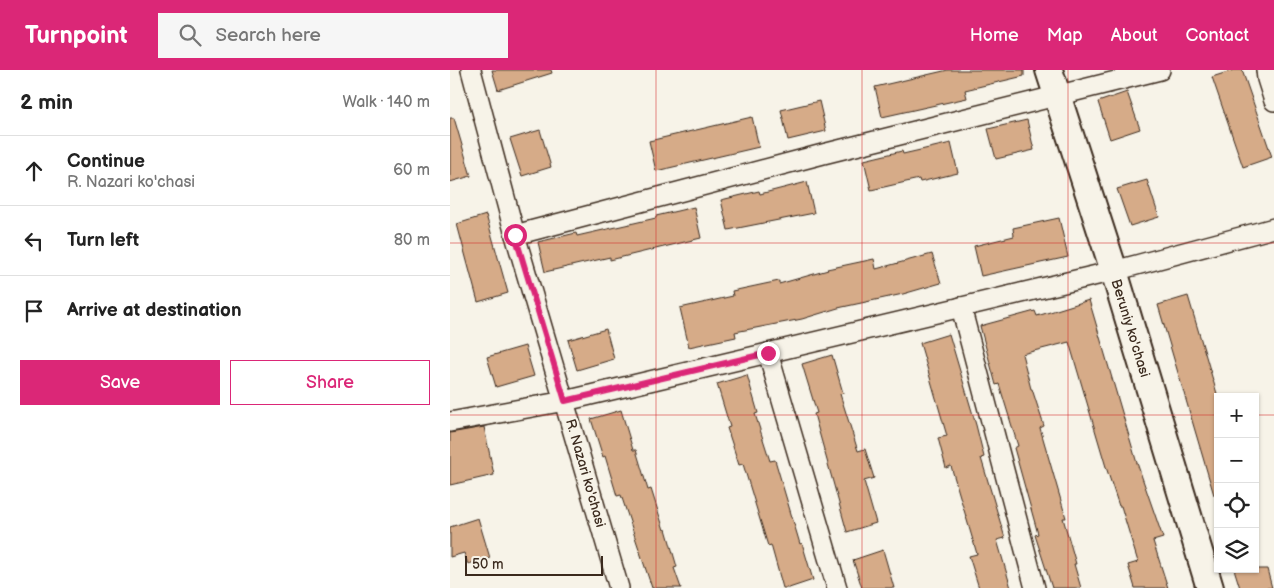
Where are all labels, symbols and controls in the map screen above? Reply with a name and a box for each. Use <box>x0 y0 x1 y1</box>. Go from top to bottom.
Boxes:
search box <box>158 13 508 58</box>
text: Turnpoint <box>25 21 128 50</box>
icon: search <box>176 21 204 49</box>
text: Search here <box>216 24 321 47</box>
text: Home <box>970 25 1019 46</box>
text: Map <box>1047 25 1083 46</box>
text: About <box>1111 25 1158 46</box>
text: Contact <box>1186 25 1249 46</box>
text: 2 min <box>20 90 73 115</box>
text: Walk · 140 m <box>343 93 430 112</box>
text: Continue <box>67 150 145 173</box>
icon: ahead <box>20 157 48 185</box>
text: 60 m <box>393 161 430 180</box>
text: R. Nazari ko'chasi <box>67 173 195 192</box>
route start <box>504 224 527 247</box>
icon: left <box>20 227 48 255</box>
text: Turn left <box>67 229 139 252</box>
text: 80 m <box>394 231 430 250</box>
street label: Beruniy ko'chasi <box>1108 277 1154 379</box>
icon: arrive <box>20 297 48 325</box>
text: Arrive at destination <box>67 299 242 322</box>
route end <box>757 342 780 365</box>
button: Save <box>20 360 220 405</box>
button: Share <box>230 360 430 405</box>
map controls <box>1214 393 1259 573</box>
button: + <box>1214 393 1259 438</box>
street label: R. Nazari ko'chasi <box>562 417 609 529</box>
button: − <box>1214 438 1259 483</box>
button: locate <box>1214 483 1259 528</box>
button: layers <box>1214 528 1259 573</box>
scale bar <box>465 553 602 576</box>
text: 50 m <box>472 556 504 573</box>

